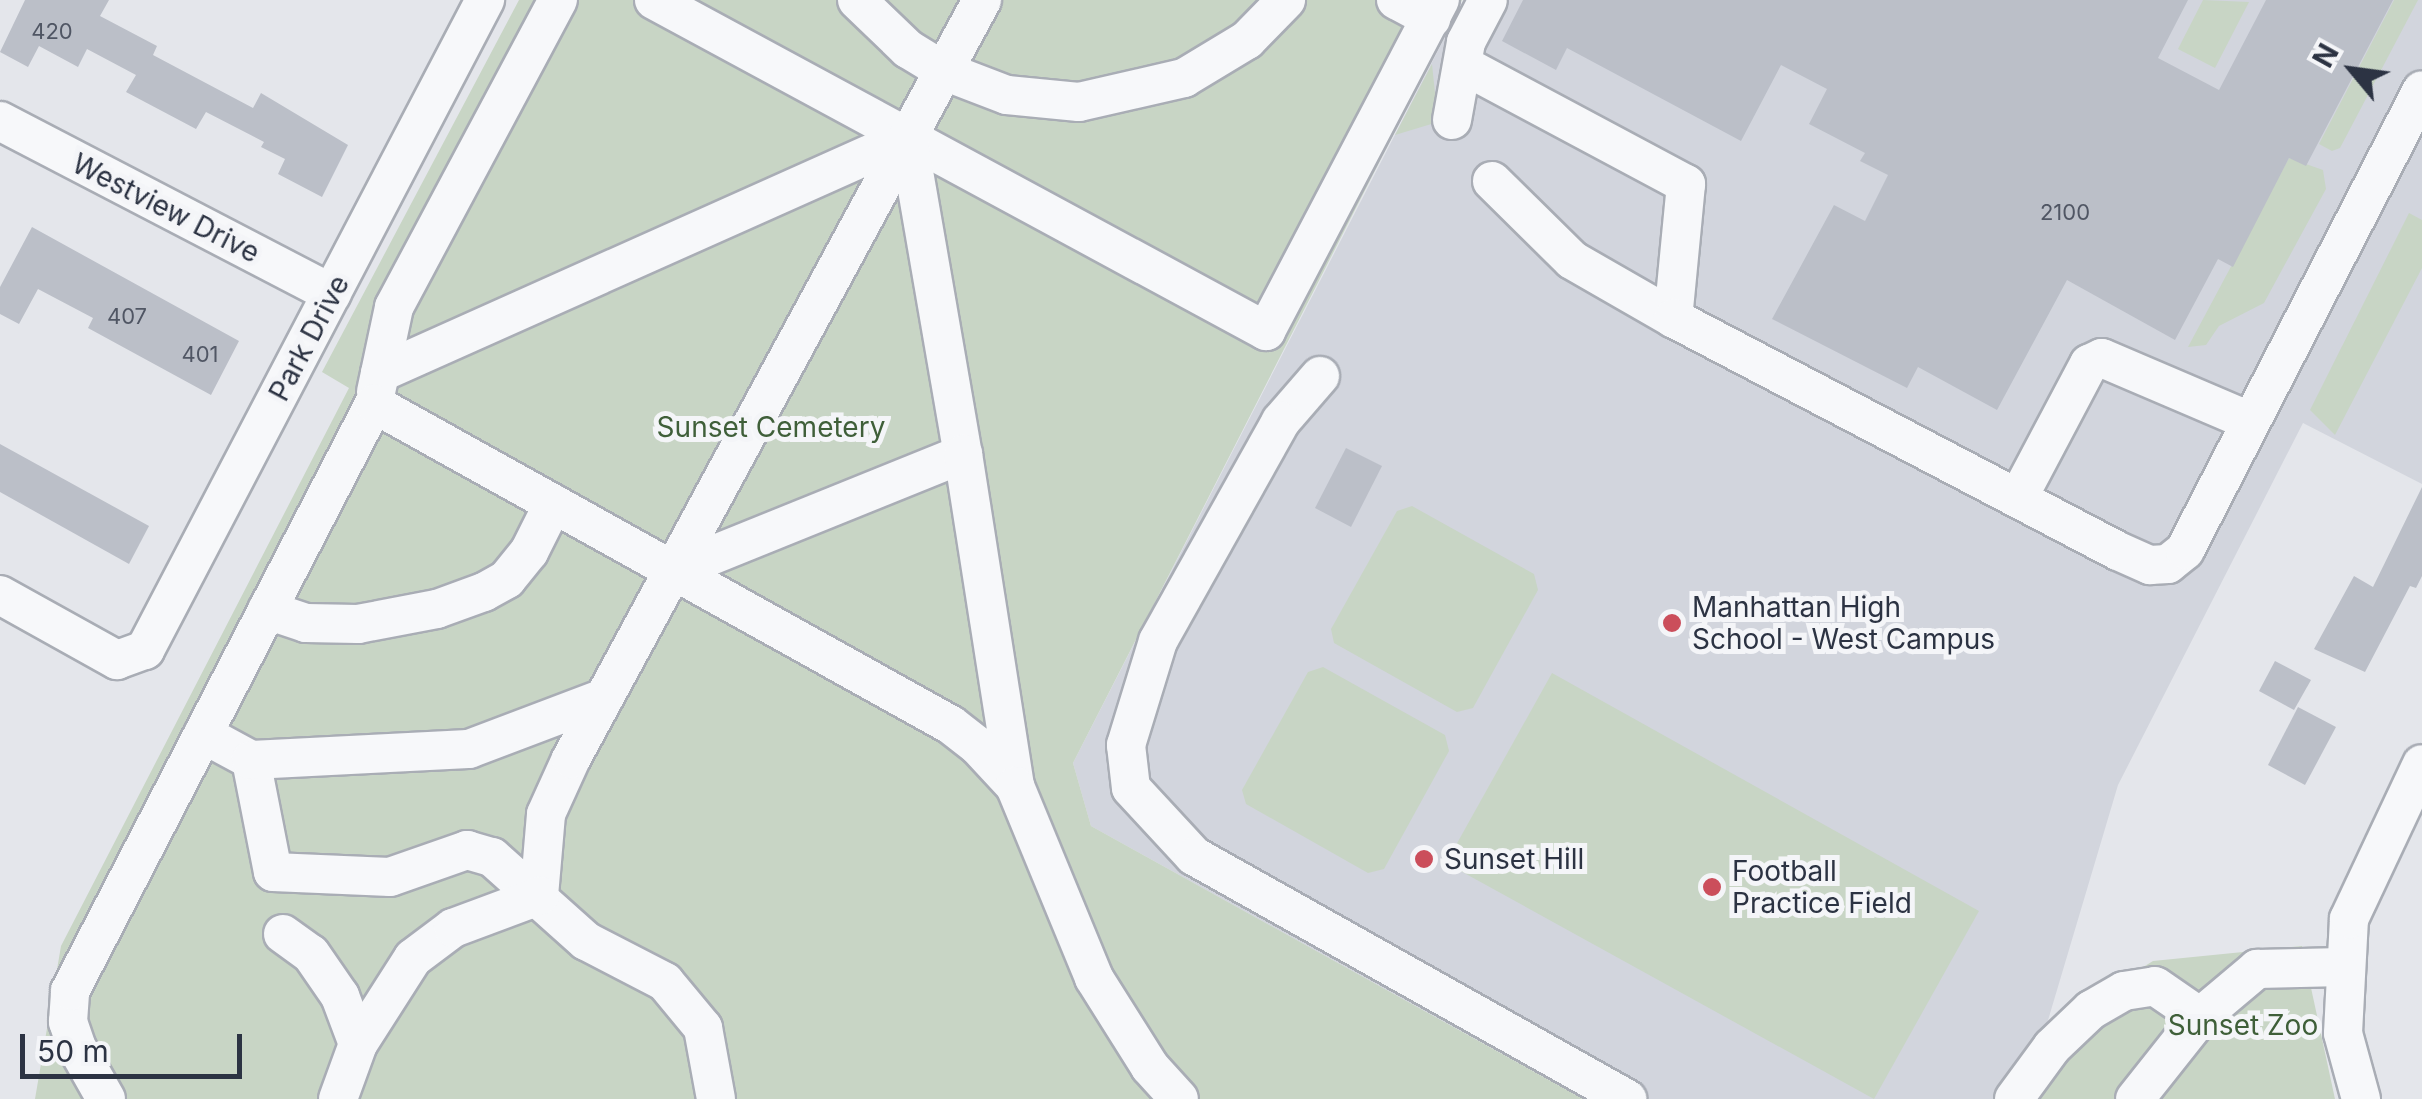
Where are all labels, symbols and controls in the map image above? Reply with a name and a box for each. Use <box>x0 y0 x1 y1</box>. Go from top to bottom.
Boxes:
house number: 420 <box>31 19 73 45</box>
north arrow <box>2302 20 2402 120</box>
text: N <box>2306 38 2346 73</box>
street label: Westview Drive <box>67 146 265 270</box>
house number: 2100 <box>2040 200 2090 226</box>
street label: Park Drive <box>262 269 356 407</box>
house number: 407 <box>107 304 147 330</box>
house number: 401 <box>181 342 219 368</box>
park label: Sunset Cemetery <box>657 410 885 444</box>
place label: Manhattan High School - West Campus <box>1692 590 1995 656</box>
marker: Manhattan High School - West Campus <box>1661 612 1683 634</box>
place label: Sunset Hill <box>1444 842 1584 876</box>
marker: Sunset Hill <box>1413 848 1435 870</box>
place label: Football Practice Field <box>1732 854 1912 920</box>
marker: Football Practice Field <box>1701 876 1723 898</box>
park label: Sunset Zoo <box>2168 1008 2318 1042</box>
scale bar <box>25 1014 248 1076</box>
text: 50 m <box>37 1033 109 1069</box>

